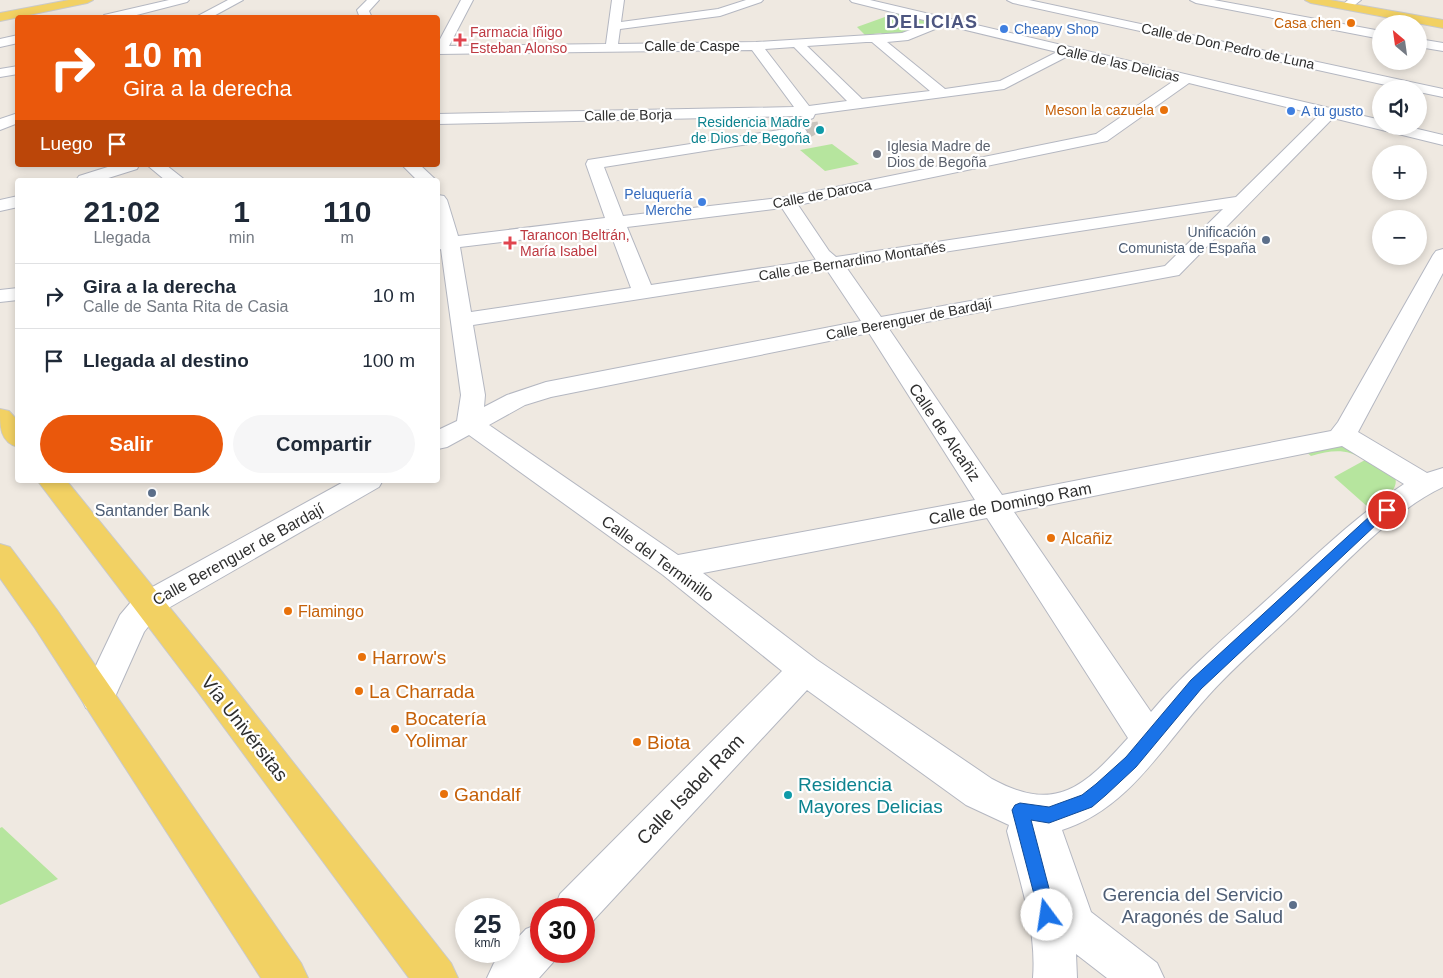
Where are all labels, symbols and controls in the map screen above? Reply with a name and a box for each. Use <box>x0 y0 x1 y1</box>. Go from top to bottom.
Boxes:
district label: DELICIAS <box>886 12 978 32</box>
place label: Casa chen <box>1274 15 1341 31</box>
north arrow <box>1372 15 1428 70</box>
map controls <box>1372 15 1427 265</box>
marker: Casa chen <box>1345 17 1357 29</box>
street label: Calle de Don Pedro de Luna <box>1140 20 1316 72</box>
place label: Cheapy Shop <box>1014 21 1099 37</box>
marker: Cheapy Shop <box>998 23 1010 35</box>
place label: Farmacia Iñigo Esteban Alonso <box>470 24 568 56</box>
marker: Farmacia Iñigo Esteban Alonso <box>454 34 466 46</box>
icon: right <box>40 35 105 100</box>
text: 10 m <box>123 35 203 74</box>
street label: Calle de Caspe <box>644 38 740 54</box>
street label: Calle de las Delicias <box>1055 41 1181 85</box>
text: Gira a la derecha <box>123 76 292 101</box>
button: sound <box>1372 80 1427 135</box>
place label: Meson la cazuela <box>1045 102 1154 118</box>
place label: A tu gusto <box>1301 103 1363 119</box>
marker: Meson la cazuela <box>1158 104 1170 116</box>
marker: A tu gusto <box>1285 105 1297 117</box>
street label: Calle de Borja <box>584 106 672 124</box>
place label: Residencia Madre de Dios de Begoña <box>691 114 810 146</box>
marker: Residencia Madre de Dios de Begoña <box>814 124 826 136</box>
icon: arrive <box>103 130 131 158</box>
text: Luego <box>40 133 93 154</box>
place label: Iglesia Madre de Dios de Begoña <box>887 138 991 170</box>
button: + <box>1372 145 1427 200</box>
marker: Iglesia Madre de Dios de Begoña <box>871 148 883 160</box>
street label: Calle de Daroca <box>771 177 873 211</box>
place label: Peluquería Merche <box>624 186 692 218</box>
text: 21:02 <box>84 195 160 228</box>
text: 1 <box>233 195 250 228</box>
text: 110 <box>323 195 371 228</box>
marker: Peluquería Merche <box>696 196 708 208</box>
button: − <box>1372 210 1427 265</box>
place label: Unificación Comunista de España <box>1118 224 1256 256</box>
place label: Tarancon Beltrán, María Isabel <box>520 227 630 259</box>
text: Llegada <box>93 229 150 246</box>
text: min <box>229 229 255 246</box>
text: m <box>341 229 354 246</box>
marker: Unificación Comunista de España <box>1260 234 1272 246</box>
marker: Tarancon Beltrán, María Isabel <box>504 237 516 249</box>
street label: Calle de Bernardino Montañés <box>757 238 947 284</box>
text: Gira a la derecha <box>83 276 236 297</box>
icon: right <box>40 282 68 310</box>
text: 10 m <box>373 285 415 306</box>
street label: Calle Berenguer de Bardají <box>825 295 994 343</box>
text: Calle de Santa Rita de Casia <box>83 298 288 315</box>
icon: arrive <box>40 347 68 375</box>
text: Llegada al destino <box>83 350 249 371</box>
text: 100 m <box>362 350 415 371</box>
street label: Calle de Alcañiz <box>906 380 983 484</box>
button: Salir <box>40 415 223 473</box>
button: Compartir <box>233 415 415 473</box>
street label: Calle de Domingo Ram <box>927 479 1093 528</box>
marker: Santander Bank <box>146 487 158 499</box>
pin <box>1366 489 1408 531</box>
icon: arrive <box>1373 496 1401 524</box>
street label: Calle Berenguer de Bardají <box>150 500 327 609</box>
place label: Santander Bank <box>95 502 210 519</box>
street label: Calle del Terminillo <box>599 512 717 605</box>
place label: Alcañiz <box>1061 530 1113 547</box>
marker: Alcañiz <box>1045 532 1057 544</box>
place label: Flamingo <box>298 603 364 620</box>
marker: Flamingo <box>282 605 294 617</box>
place label: Harrow's <box>372 647 446 668</box>
marker: Harrow's <box>356 651 368 663</box>
street label: Vía Univérsitas <box>197 671 292 785</box>
place label: La Charrada <box>369 681 475 702</box>
marker: La Charrada <box>353 685 365 697</box>
place label: Bocatería Yolimar <box>405 708 487 751</box>
marker: Bocatería Yolimar <box>389 723 401 735</box>
street label: Calle Isabel Ram <box>633 730 748 849</box>
place label: Biota <box>647 732 691 753</box>
marker: Biota <box>631 736 643 748</box>
place label: Residencia Mayores Delicias <box>798 774 943 817</box>
place label: Gandalf <box>454 784 521 805</box>
marker: Gandalf <box>438 788 450 800</box>
marker: Residencia Mayores Delicias <box>782 789 794 801</box>
place label: Gerencia del Servicio Aragonés de Salud <box>1102 884 1283 927</box>
position arrow <box>1020 888 1072 940</box>
speed limit sign: 30 <box>530 898 595 963</box>
marker: Gerencia del Servicio Aragonés de Salud <box>1287 899 1299 911</box>
text: 25 <box>474 910 501 938</box>
text: km/h <box>474 936 501 950</box>

